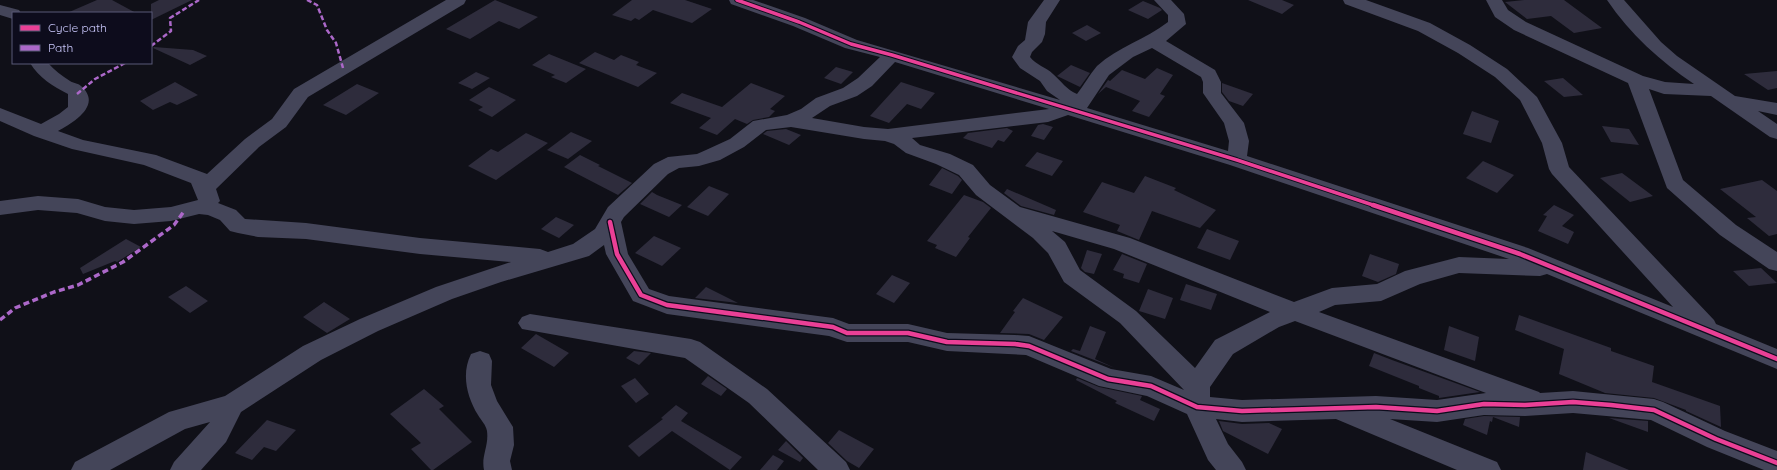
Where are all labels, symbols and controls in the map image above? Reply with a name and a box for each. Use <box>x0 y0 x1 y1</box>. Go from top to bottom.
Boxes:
legend <box>12 12 152 64</box>
text: Cycle path <box>48 20 107 35</box>
text: Path <box>48 40 73 55</box>

